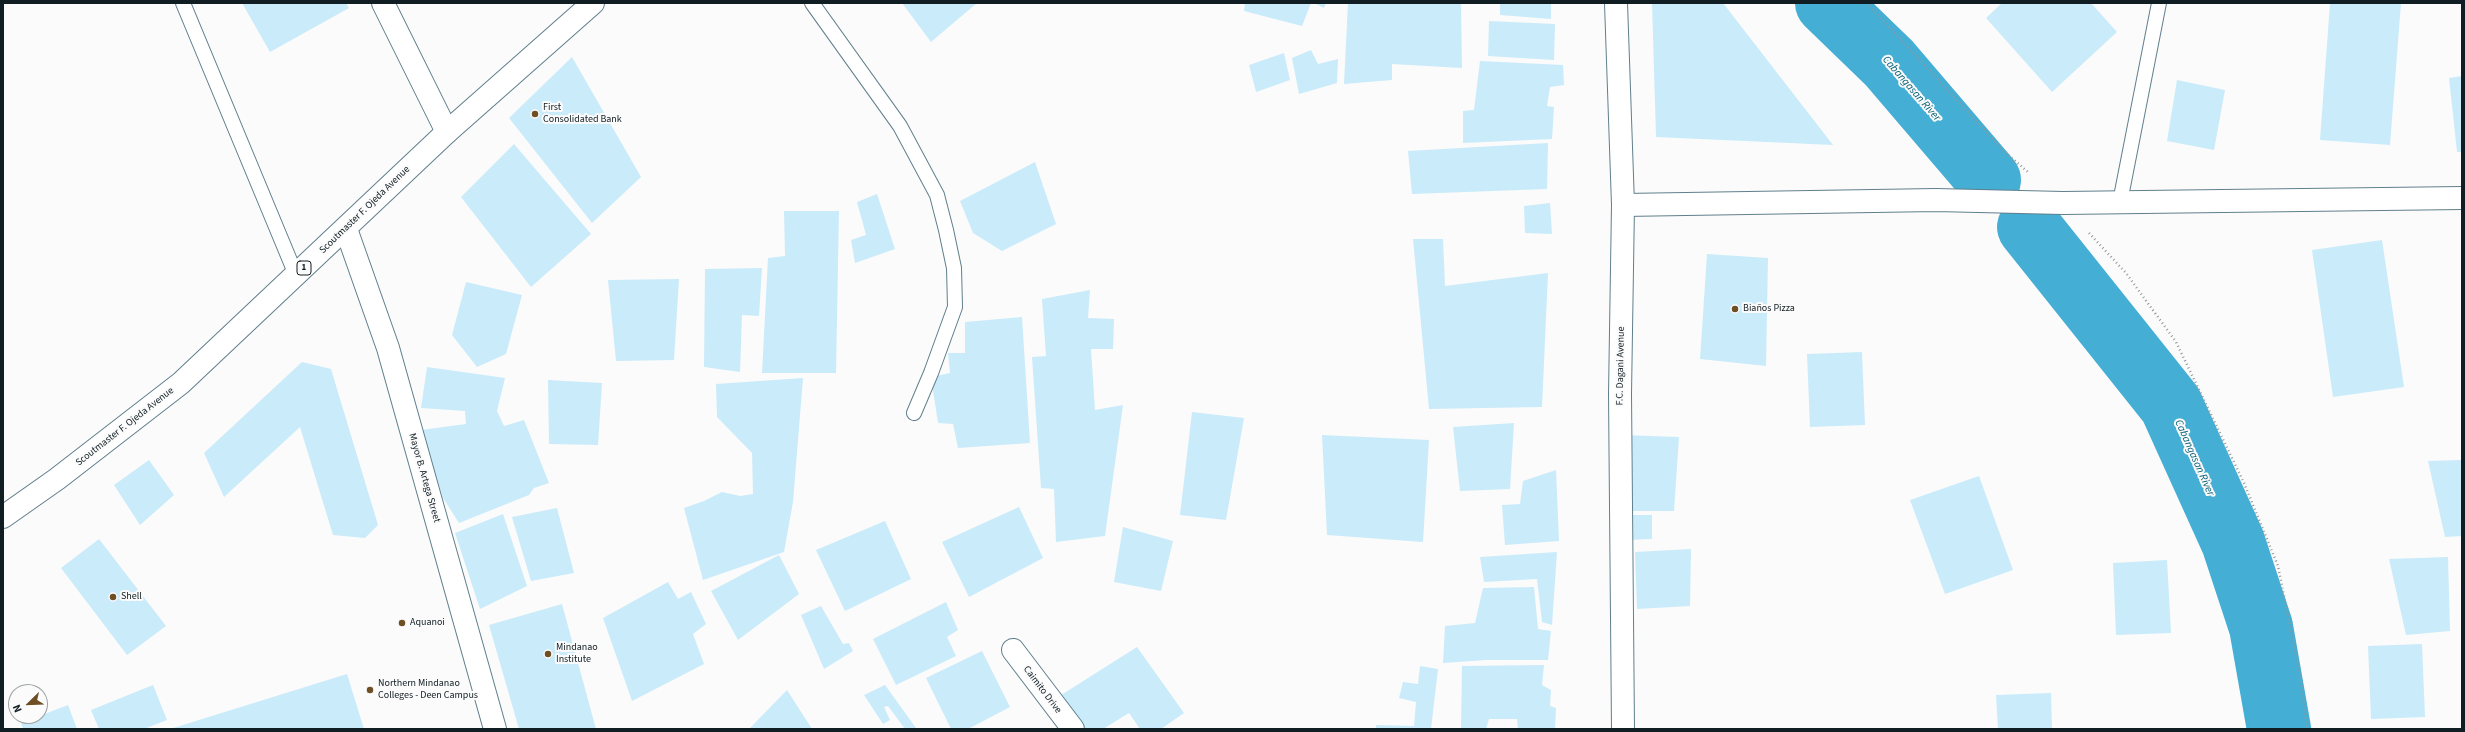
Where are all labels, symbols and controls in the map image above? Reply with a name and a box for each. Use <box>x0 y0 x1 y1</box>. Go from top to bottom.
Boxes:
water label: Cabangasan River <box>1879 54 1943 124</box>
place label: First Consolidated Bank <box>543 102 622 126</box>
marker: First Consolidated Bank <box>530 109 540 119</box>
street label: Scoutmaster F. Ojeda Avenue <box>317 164 413 256</box>
road number: 1 <box>297 261 311 275</box>
place label: Biaños Pizza <box>1743 303 1795 315</box>
marker: Biaños Pizza <box>1730 304 1740 314</box>
street label: F.C. Dagani Avenue <box>1614 327 1628 405</box>
street label: Scoutmaster F. Ojeda Avenue <box>74 385 176 469</box>
water label: Cabangasan River <box>2171 418 2217 498</box>
street label: Mayor B. Artega Street <box>406 432 442 524</box>
place label: Shell <box>121 591 142 603</box>
marker: Shell <box>108 592 118 602</box>
place label: Aquanoi <box>410 617 445 629</box>
marker: Aquanoi <box>397 618 407 628</box>
place label: Mindanao Institute <box>556 642 598 666</box>
marker: Mindanao Institute <box>543 649 553 659</box>
street label: Caimito Drive <box>1020 664 1064 716</box>
place label: Northern Mindanao Colleges - Deen Campus <box>378 678 478 702</box>
north arrow <box>8 684 48 724</box>
marker: Northern Mindanao Colleges - Deen Campus <box>365 685 375 695</box>
text: N <box>9 702 26 715</box>

